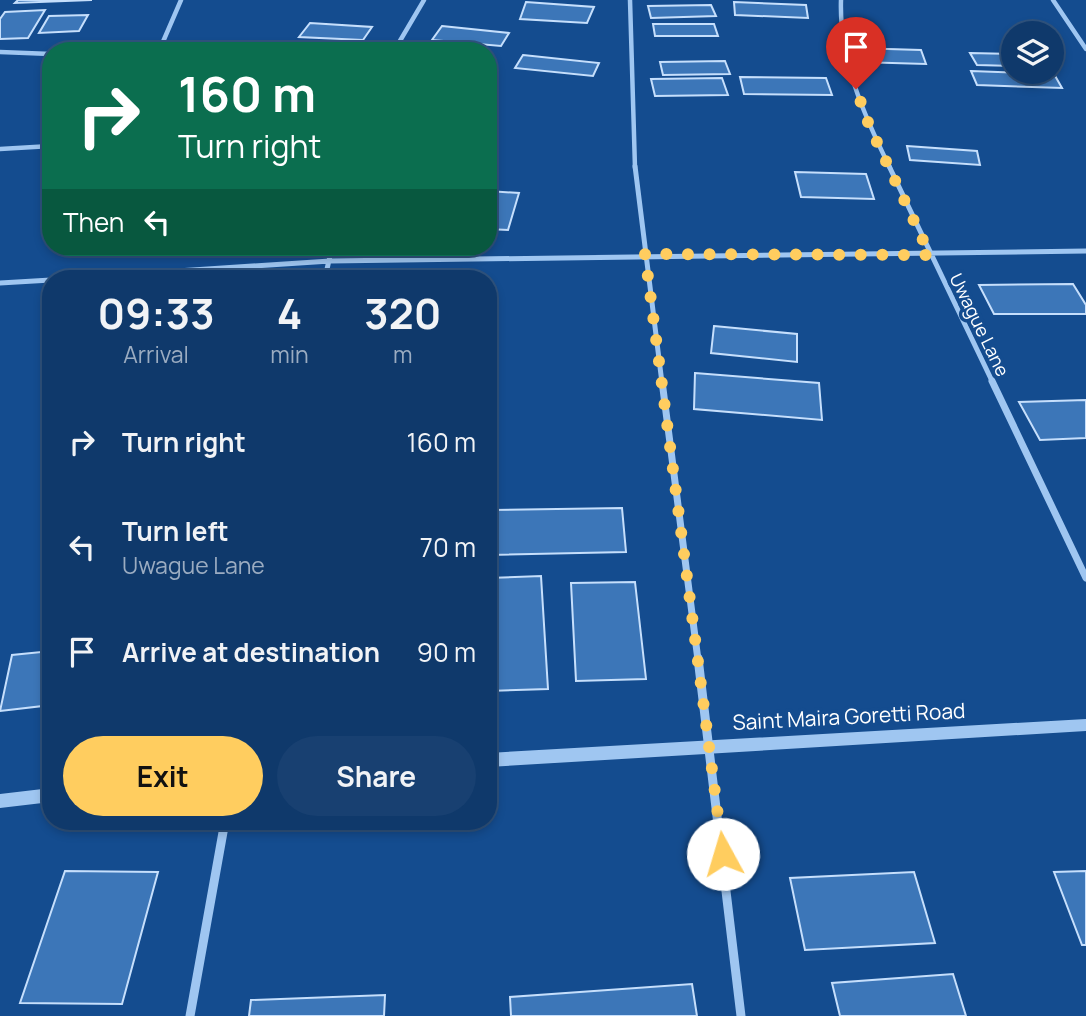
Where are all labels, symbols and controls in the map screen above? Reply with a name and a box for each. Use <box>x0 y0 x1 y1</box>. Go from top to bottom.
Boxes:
pin <box>826 17 886 89</box>
map controls <box>1001 21 1064 84</box>
button: layers <box>1001 21 1064 84</box>
icon: arrive <box>837 28 875 66</box>
text: 160 m <box>178 60 316 127</box>
icon: right <box>63 70 154 161</box>
text: Turn right <box>178 124 321 168</box>
icon: left <box>138 203 176 241</box>
text: Then <box>63 204 124 240</box>
street label: Uwague Lane <box>945 269 1015 380</box>
text: 09:33 <box>98 284 215 342</box>
text: 4 <box>277 284 302 342</box>
text: 320 <box>364 284 441 342</box>
text: Arrival <box>123 338 189 370</box>
text: min <box>270 338 309 370</box>
text: m <box>393 338 413 370</box>
icon: right <box>63 423 101 461</box>
text: Turn right <box>122 424 246 460</box>
text: 160 m <box>407 424 476 460</box>
text: Turn left <box>122 513 229 549</box>
icon: left <box>63 528 101 566</box>
text: 70 m <box>420 529 476 565</box>
text: Uwague Lane <box>122 549 265 581</box>
icon: arrive <box>63 633 101 671</box>
text: Arrive at destination <box>122 634 380 670</box>
text: 90 m <box>417 634 476 670</box>
street label: Saint Maira Goretti Road <box>732 696 966 736</box>
button: Exit <box>63 736 263 816</box>
button: Share <box>277 736 476 816</box>
position arrow <box>686 817 760 891</box>

